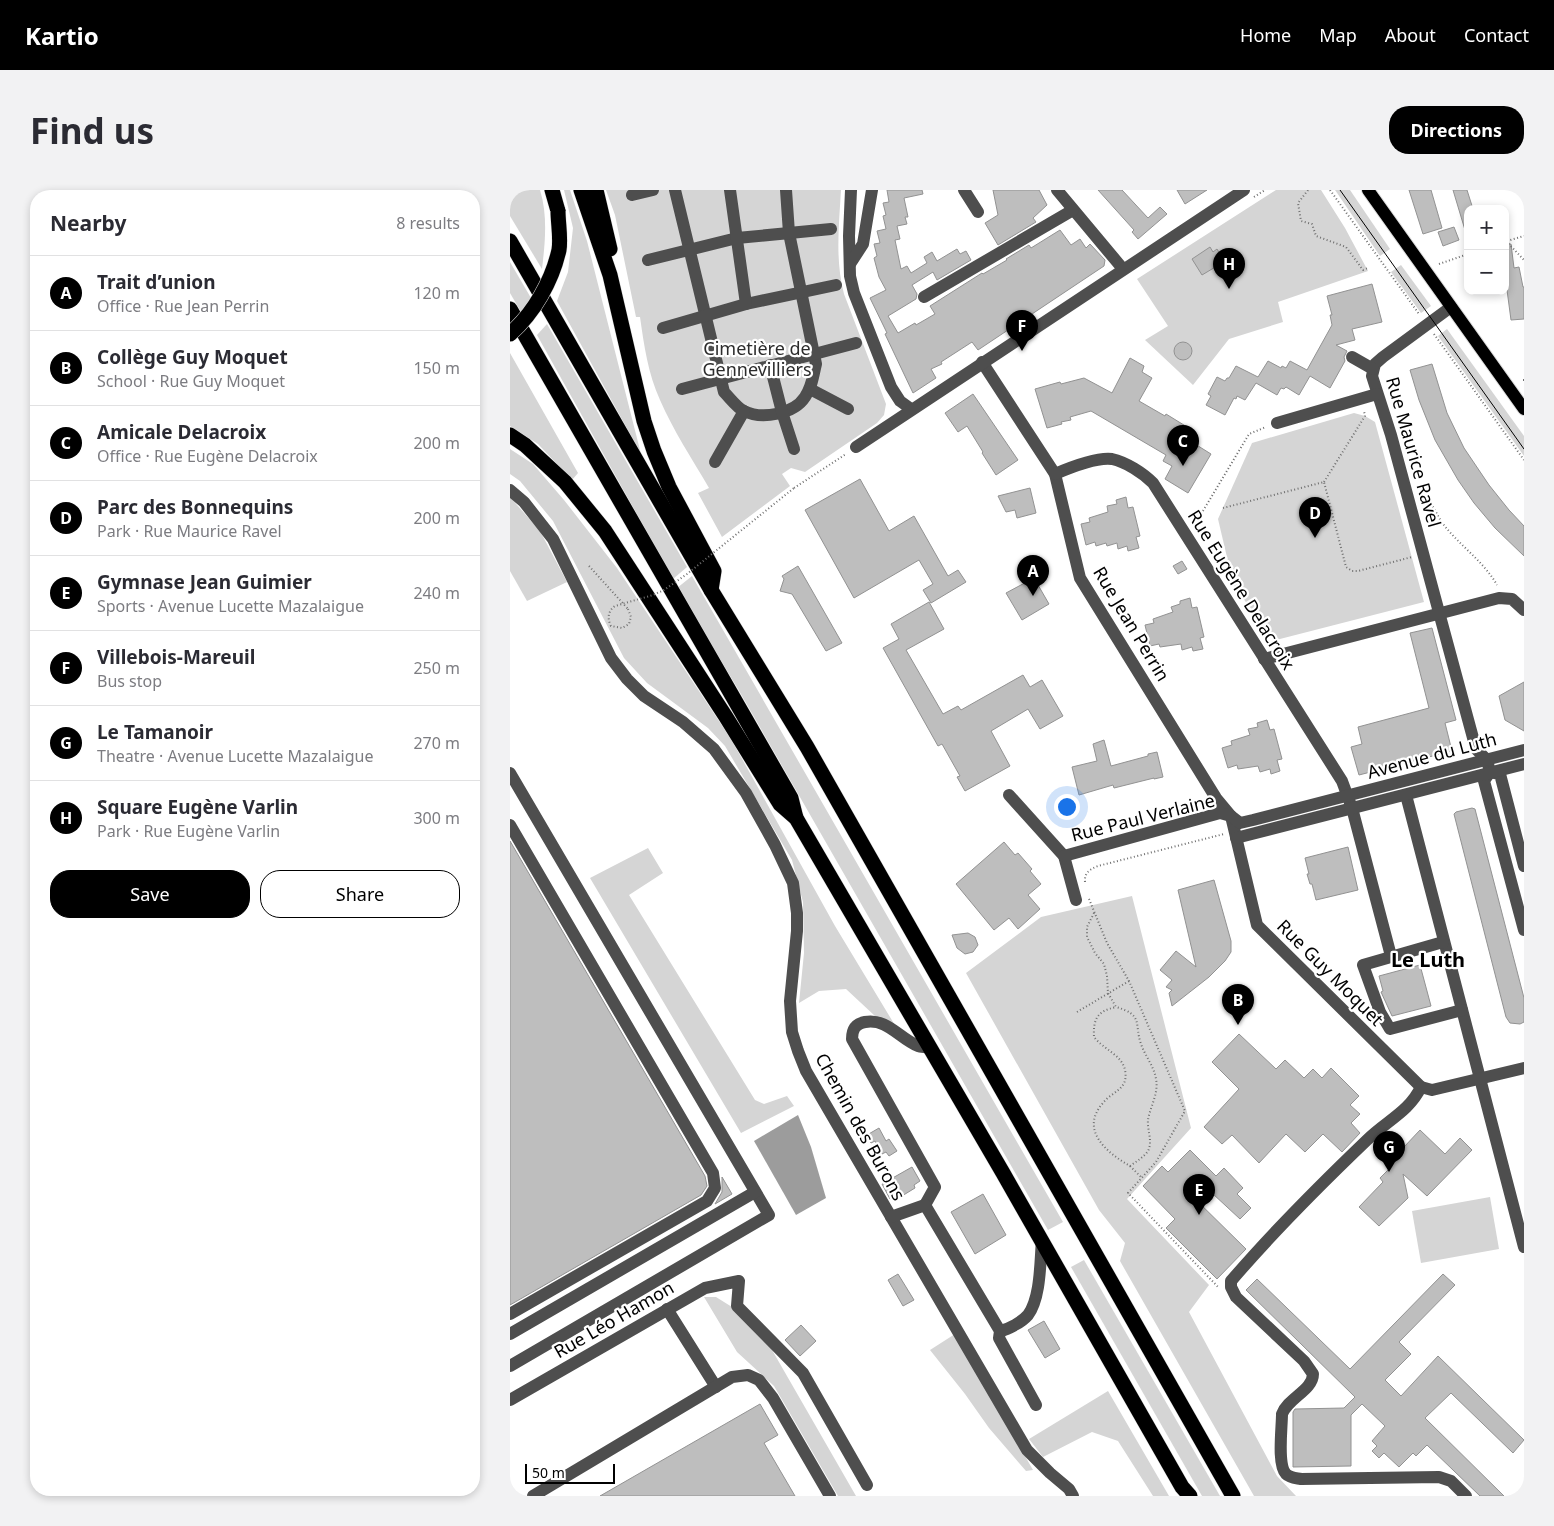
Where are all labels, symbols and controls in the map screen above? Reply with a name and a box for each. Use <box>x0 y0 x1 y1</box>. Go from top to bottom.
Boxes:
text: Kartio <box>25 19 99 52</box>
text: Home <box>1240 23 1291 47</box>
text: Map <box>1319 23 1357 47</box>
text: About <box>1385 23 1436 47</box>
text: Contact <box>1464 23 1529 47</box>
button: Directions <box>1389 106 1524 154</box>
text: Find us <box>30 107 154 154</box>
map controls <box>1464 205 1509 295</box>
button: + <box>1464 205 1509 250</box>
text: Nearby <box>50 209 126 237</box>
text: 8 results <box>396 212 460 234</box>
pin: H <box>1213 248 1245 289</box>
button: − <box>1464 250 1509 295</box>
text: Trait d’union <box>97 269 216 295</box>
text: A <box>60 282 72 304</box>
text: 120 m <box>413 282 460 304</box>
text: Office · Rue Jean Perrin <box>97 295 269 317</box>
pin: F <box>1006 310 1038 351</box>
park label: Cimetière de Gennevilliers <box>702 336 812 381</box>
text: Collège Guy Moquet <box>97 344 288 370</box>
text: B <box>61 357 71 379</box>
text: 150 m <box>413 357 460 379</box>
text: School · Rue Guy Moquet <box>97 370 285 392</box>
street label: Rue Maurice Ravel <box>1381 374 1447 530</box>
text: Amicale Delacroix <box>97 419 266 445</box>
pin: C <box>1167 425 1199 466</box>
text: C <box>61 432 71 454</box>
text: 200 m <box>413 432 460 454</box>
text: Office · Rue Eugène Delacroix <box>97 445 318 467</box>
text: Parc des Bonnequins <box>97 494 293 520</box>
pin: D <box>1299 497 1331 538</box>
street label: Rue Eugène Delacroix <box>1183 505 1301 674</box>
text: D <box>60 507 72 529</box>
text: 200 m <box>413 507 460 529</box>
text: Park · Rue Maurice Ravel <box>97 520 282 542</box>
pin: A <box>1017 555 1049 596</box>
street label: Rue Jean Perrin <box>1088 562 1176 685</box>
text: Gymnase Jean Guimier <box>97 569 312 595</box>
text: E <box>62 582 70 604</box>
text: 240 m <box>413 582 460 604</box>
text: Sports · Avenue Lucette Mazalaigue <box>97 595 364 617</box>
text: Villebois-Mareuil <box>97 644 255 670</box>
text: F <box>62 657 70 679</box>
text: 250 m <box>413 657 460 679</box>
text: Bus stop <box>97 670 162 692</box>
text: Le Tamanoir <box>97 719 213 745</box>
street label: Avenue du Luth <box>1364 726 1499 784</box>
text: G <box>60 732 72 754</box>
text: 270 m <box>413 732 460 754</box>
text: Theatre · Avenue Lucette Mazalaigue <box>97 745 374 767</box>
street label: Rue Paul Verlaine <box>1068 788 1217 846</box>
text: Square Eugène Varlin <box>97 794 298 820</box>
your location <box>1054 794 1080 820</box>
text: H <box>60 807 72 829</box>
text: 300 m <box>413 807 460 829</box>
text: Park · Rue Eugène Varlin <box>97 820 280 842</box>
button: Save <box>50 870 250 918</box>
button: Share <box>260 870 460 918</box>
street label: Rue Guy Moquet <box>1272 914 1389 1031</box>
district label: Le Luth <box>1391 946 1465 973</box>
pin: B <box>1222 984 1254 1025</box>
street label: Chemin des Burons <box>810 1049 911 1204</box>
pin: G <box>1373 1131 1405 1172</box>
pin: E <box>1183 1174 1215 1215</box>
street label: Rue Léo Hamon <box>549 1275 678 1363</box>
scale bar <box>525 1461 615 1484</box>
text: 50 m <box>532 1463 565 1482</box>

